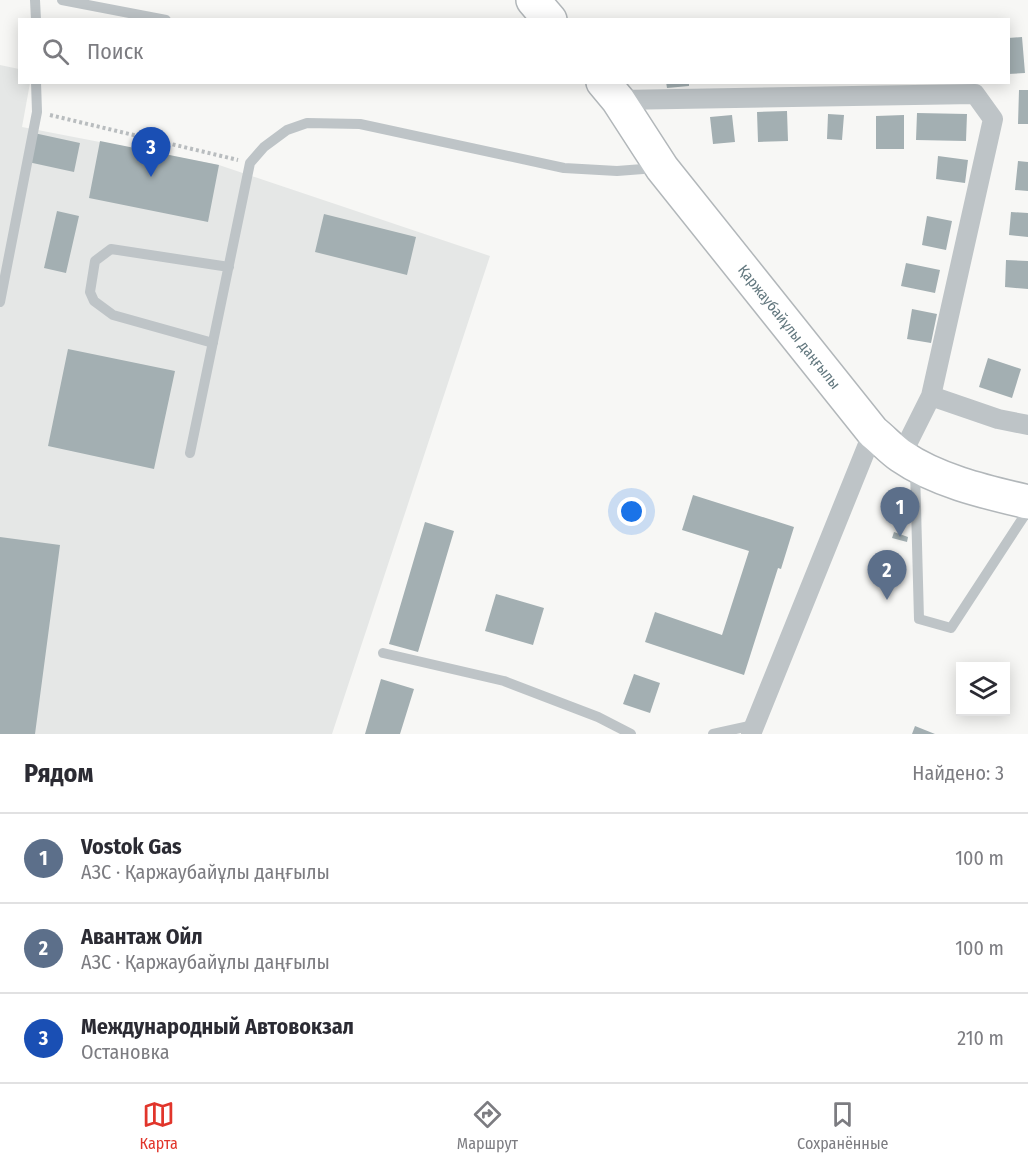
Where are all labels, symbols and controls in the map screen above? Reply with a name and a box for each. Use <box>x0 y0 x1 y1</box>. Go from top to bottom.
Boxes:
search box <box>18 18 1010 84</box>
icon: search <box>39 35 72 68</box>
text: Поиск <box>87 38 143 65</box>
pin: 3 <box>132 128 170 177</box>
street label: Қаржаубайұлы даңғылы <box>734 261 844 393</box>
pin: 1 <box>880 488 920 537</box>
your location <box>617 497 646 526</box>
pin: 2 <box>868 550 906 600</box>
map controls <box>956 662 1010 716</box>
button: layers <box>956 662 1010 716</box>
text: Рядом <box>24 758 93 789</box>
text: Найдено: 3 <box>912 761 1004 785</box>
text: Vostok Gas <box>81 833 182 860</box>
text: 1 <box>39 846 48 870</box>
text: 100 m <box>955 846 1004 870</box>
text: АЗС · Қаржаубайұлы даңғылы <box>81 860 330 884</box>
text: Авантаж Ойл <box>81 923 203 950</box>
text: 2 <box>39 936 48 960</box>
text: 100 m <box>955 936 1004 960</box>
text: АЗС · Қаржаубайұлы даңғылы <box>81 950 330 974</box>
text: Международный Автовокзал <box>81 1013 354 1040</box>
text: 3 <box>39 1026 48 1050</box>
text: 210 m <box>957 1026 1004 1050</box>
text: Остановка <box>81 1040 169 1064</box>
tab: Карта <box>140 1098 178 1153</box>
tab: Маршрут <box>457 1098 518 1153</box>
tab: Сохранённые <box>797 1098 888 1153</box>

